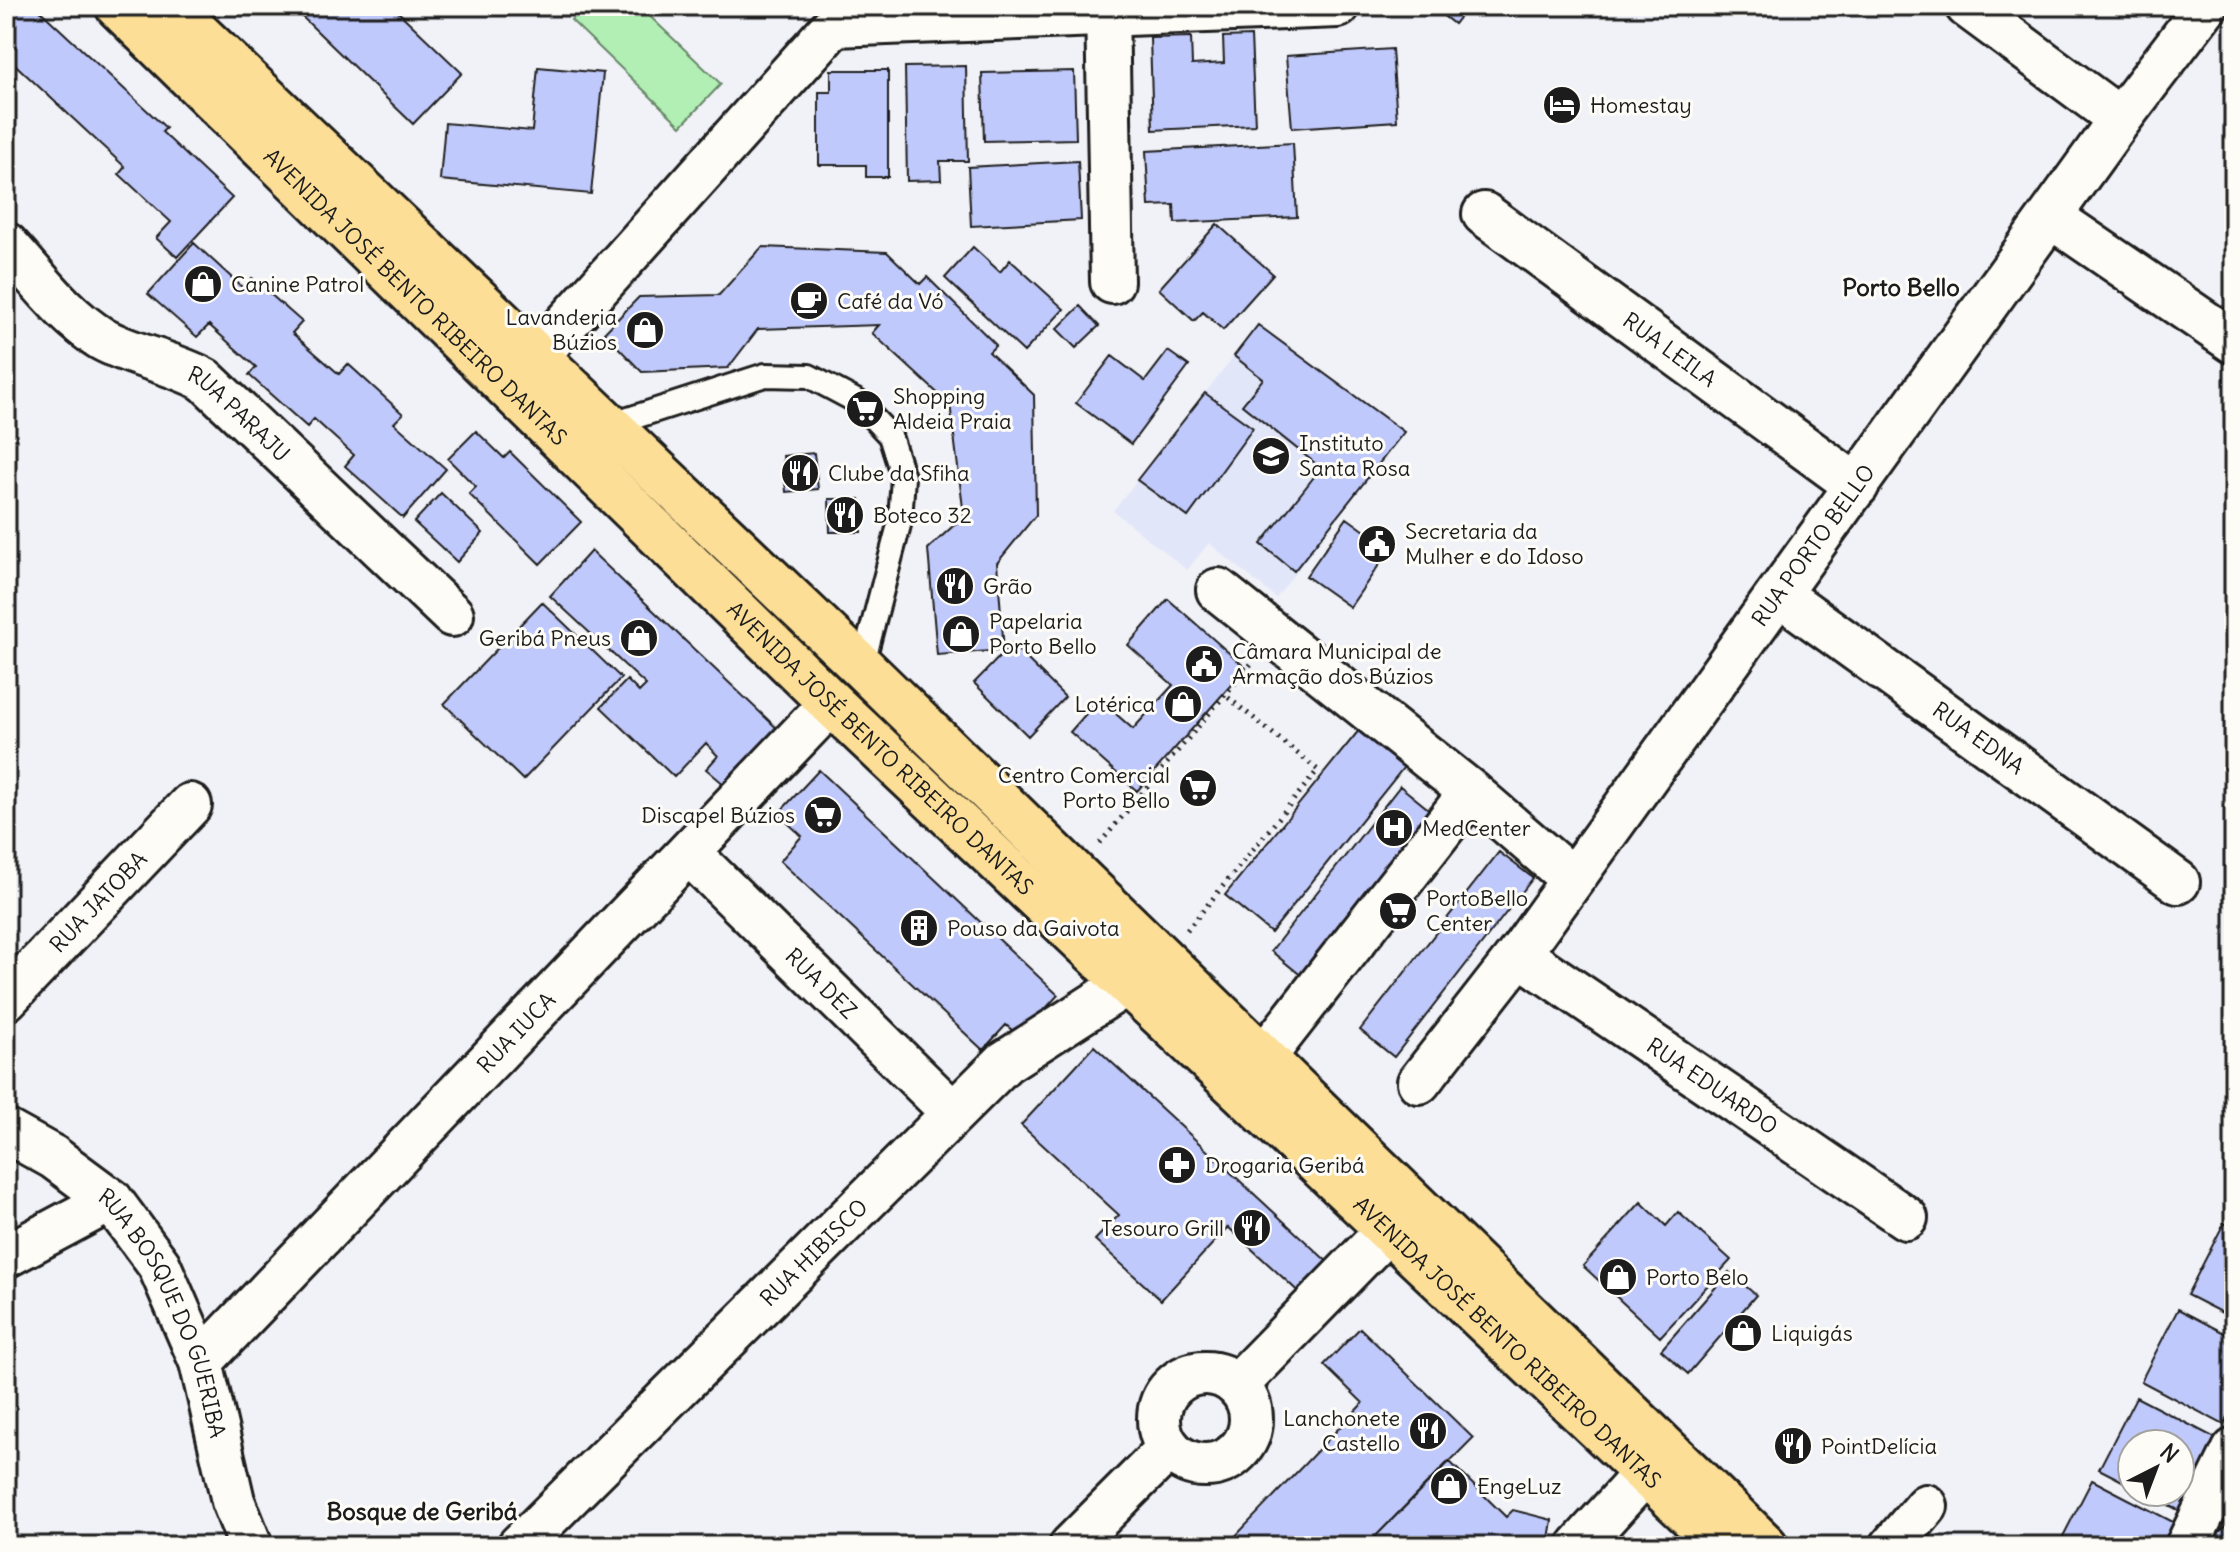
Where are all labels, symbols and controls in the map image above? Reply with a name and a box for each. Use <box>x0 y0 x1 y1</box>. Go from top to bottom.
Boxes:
hotel icon: Homestay <box>1541 84 1583 126</box>
place label: Homestay <box>1590 91 1692 119</box>
street label: AVENIDA JOSÉ BENTO RIBEIRO DANTAS <box>258 142 573 451</box>
shop icon: Canine Patrol <box>182 263 224 305</box>
place label: Canine Patrol <box>231 270 364 298</box>
district label: Porto Bello <box>1842 272 1960 302</box>
cafe icon: Café da Vó <box>788 280 830 322</box>
place label: Café da Vó <box>837 287 944 315</box>
place label: Lavanderia Búzios <box>506 303 617 356</box>
street label: RUA LEILA <box>1618 306 1722 393</box>
shop icon: Lavanderia Búzios <box>624 309 666 351</box>
street label: RUA PARAJU <box>184 360 296 467</box>
place label: Shopping Aldeia Praia <box>893 382 1011 435</box>
supermarket icon: Shopping Aldeia Praia <box>844 388 886 430</box>
place label: Instituto Santa Rosa <box>1299 429 1410 482</box>
school or university icon: Instituto Santa Rosa <box>1250 435 1292 477</box>
restaurant icon: Clube da Sfiha <box>779 452 821 494</box>
place label: Clube da Sfiha <box>828 459 970 487</box>
street label: RUA PORTO BELLO <box>1745 459 1881 632</box>
restaurant icon: Boteco 32 <box>824 494 866 536</box>
place label: Boteco 32 <box>873 501 972 529</box>
place label: Secretaria da Mulher e do Idoso <box>1405 517 1584 570</box>
public building icon: Secretaria da Mulher e do Idoso <box>1356 523 1398 565</box>
restaurant icon: Grão <box>934 565 976 607</box>
place label: Grão <box>983 572 1032 600</box>
street label: AVENIDA JOSÉ BENTO RIBEIRO DANTAS <box>721 595 1039 901</box>
place label: Papelaria Porto Bello <box>989 607 1097 660</box>
shop icon: Papelaria Porto Bello <box>940 613 982 655</box>
shop icon: Geribá Pneus <box>618 617 660 659</box>
place label: Geribá Pneus <box>479 624 611 652</box>
place label: Câmara Municipal de Armação dos Búzios <box>1232 637 1442 690</box>
public building icon: Câmara Municipal de Armação dos Búzios <box>1183 643 1225 685</box>
shop icon: Lotérica <box>1162 683 1204 725</box>
place label: Lotérica <box>1075 690 1155 718</box>
street label: RUA EDNA <box>1927 696 2030 780</box>
place label: Centro Comercial Porto Bello <box>998 761 1170 814</box>
supermarket icon: Centro Comercial Porto Bello <box>1177 767 1219 809</box>
supermarket icon: Discapel Búzios <box>802 794 844 836</box>
place label: Discapel Búzios <box>641 801 795 829</box>
hospital icon: MedCenter <box>1373 807 1415 849</box>
place label: MedCenter <box>1422 814 1531 842</box>
street label: RUA JATOBA <box>44 845 153 958</box>
place label: PortoBello Center <box>1426 884 1528 937</box>
supermarket icon: PortoBello Center <box>1377 890 1419 932</box>
building icon: Pouso da Gaivota <box>898 907 940 949</box>
place label: Pouso da Gaivota <box>947 914 1120 942</box>
street label: RUA DEZ <box>779 942 863 1024</box>
street label: RUA IUCA <box>471 986 561 1079</box>
street label: RUA EDUARDO <box>1641 1031 1783 1140</box>
pharmacy icon: Drogaria Geribá <box>1156 1144 1198 1186</box>
place label: Drogaria Geribá <box>1205 1151 1365 1179</box>
street label: RUA BOSQUE DO GUERIBA <box>93 1182 232 1441</box>
street label: AVENIDA JOSÉ BENTO RIBEIRO DANTAS <box>1348 1190 1667 1495</box>
street label: RUA HIBISCO <box>754 1193 874 1312</box>
restaurant icon: Tesouro Grill <box>1231 1207 1273 1249</box>
place label: Tesouro Grill <box>1101 1214 1224 1242</box>
shop icon: Porto Belo <box>1597 1256 1639 1298</box>
place label: Porto Belo <box>1646 1263 1749 1291</box>
shop icon: Liquigás <box>1722 1312 1764 1354</box>
place label: Liquigás <box>1771 1319 1853 1347</box>
place label: Lanchonete Castello <box>1283 1404 1400 1457</box>
restaurant icon: Lanchonete Castello <box>1407 1410 1449 1452</box>
restaurant icon: PointDelícia <box>1772 1425 1814 1467</box>
north arrow <box>2116 1428 2196 1508</box>
place label: PointDelícia <box>1821 1432 1937 1460</box>
text: N <box>2154 1438 2184 1469</box>
shop icon: EngeLuz <box>1428 1465 1470 1507</box>
place label: EngeLuz <box>1477 1472 1562 1500</box>
district label: Bosque de Geribá <box>327 1496 518 1526</box>

